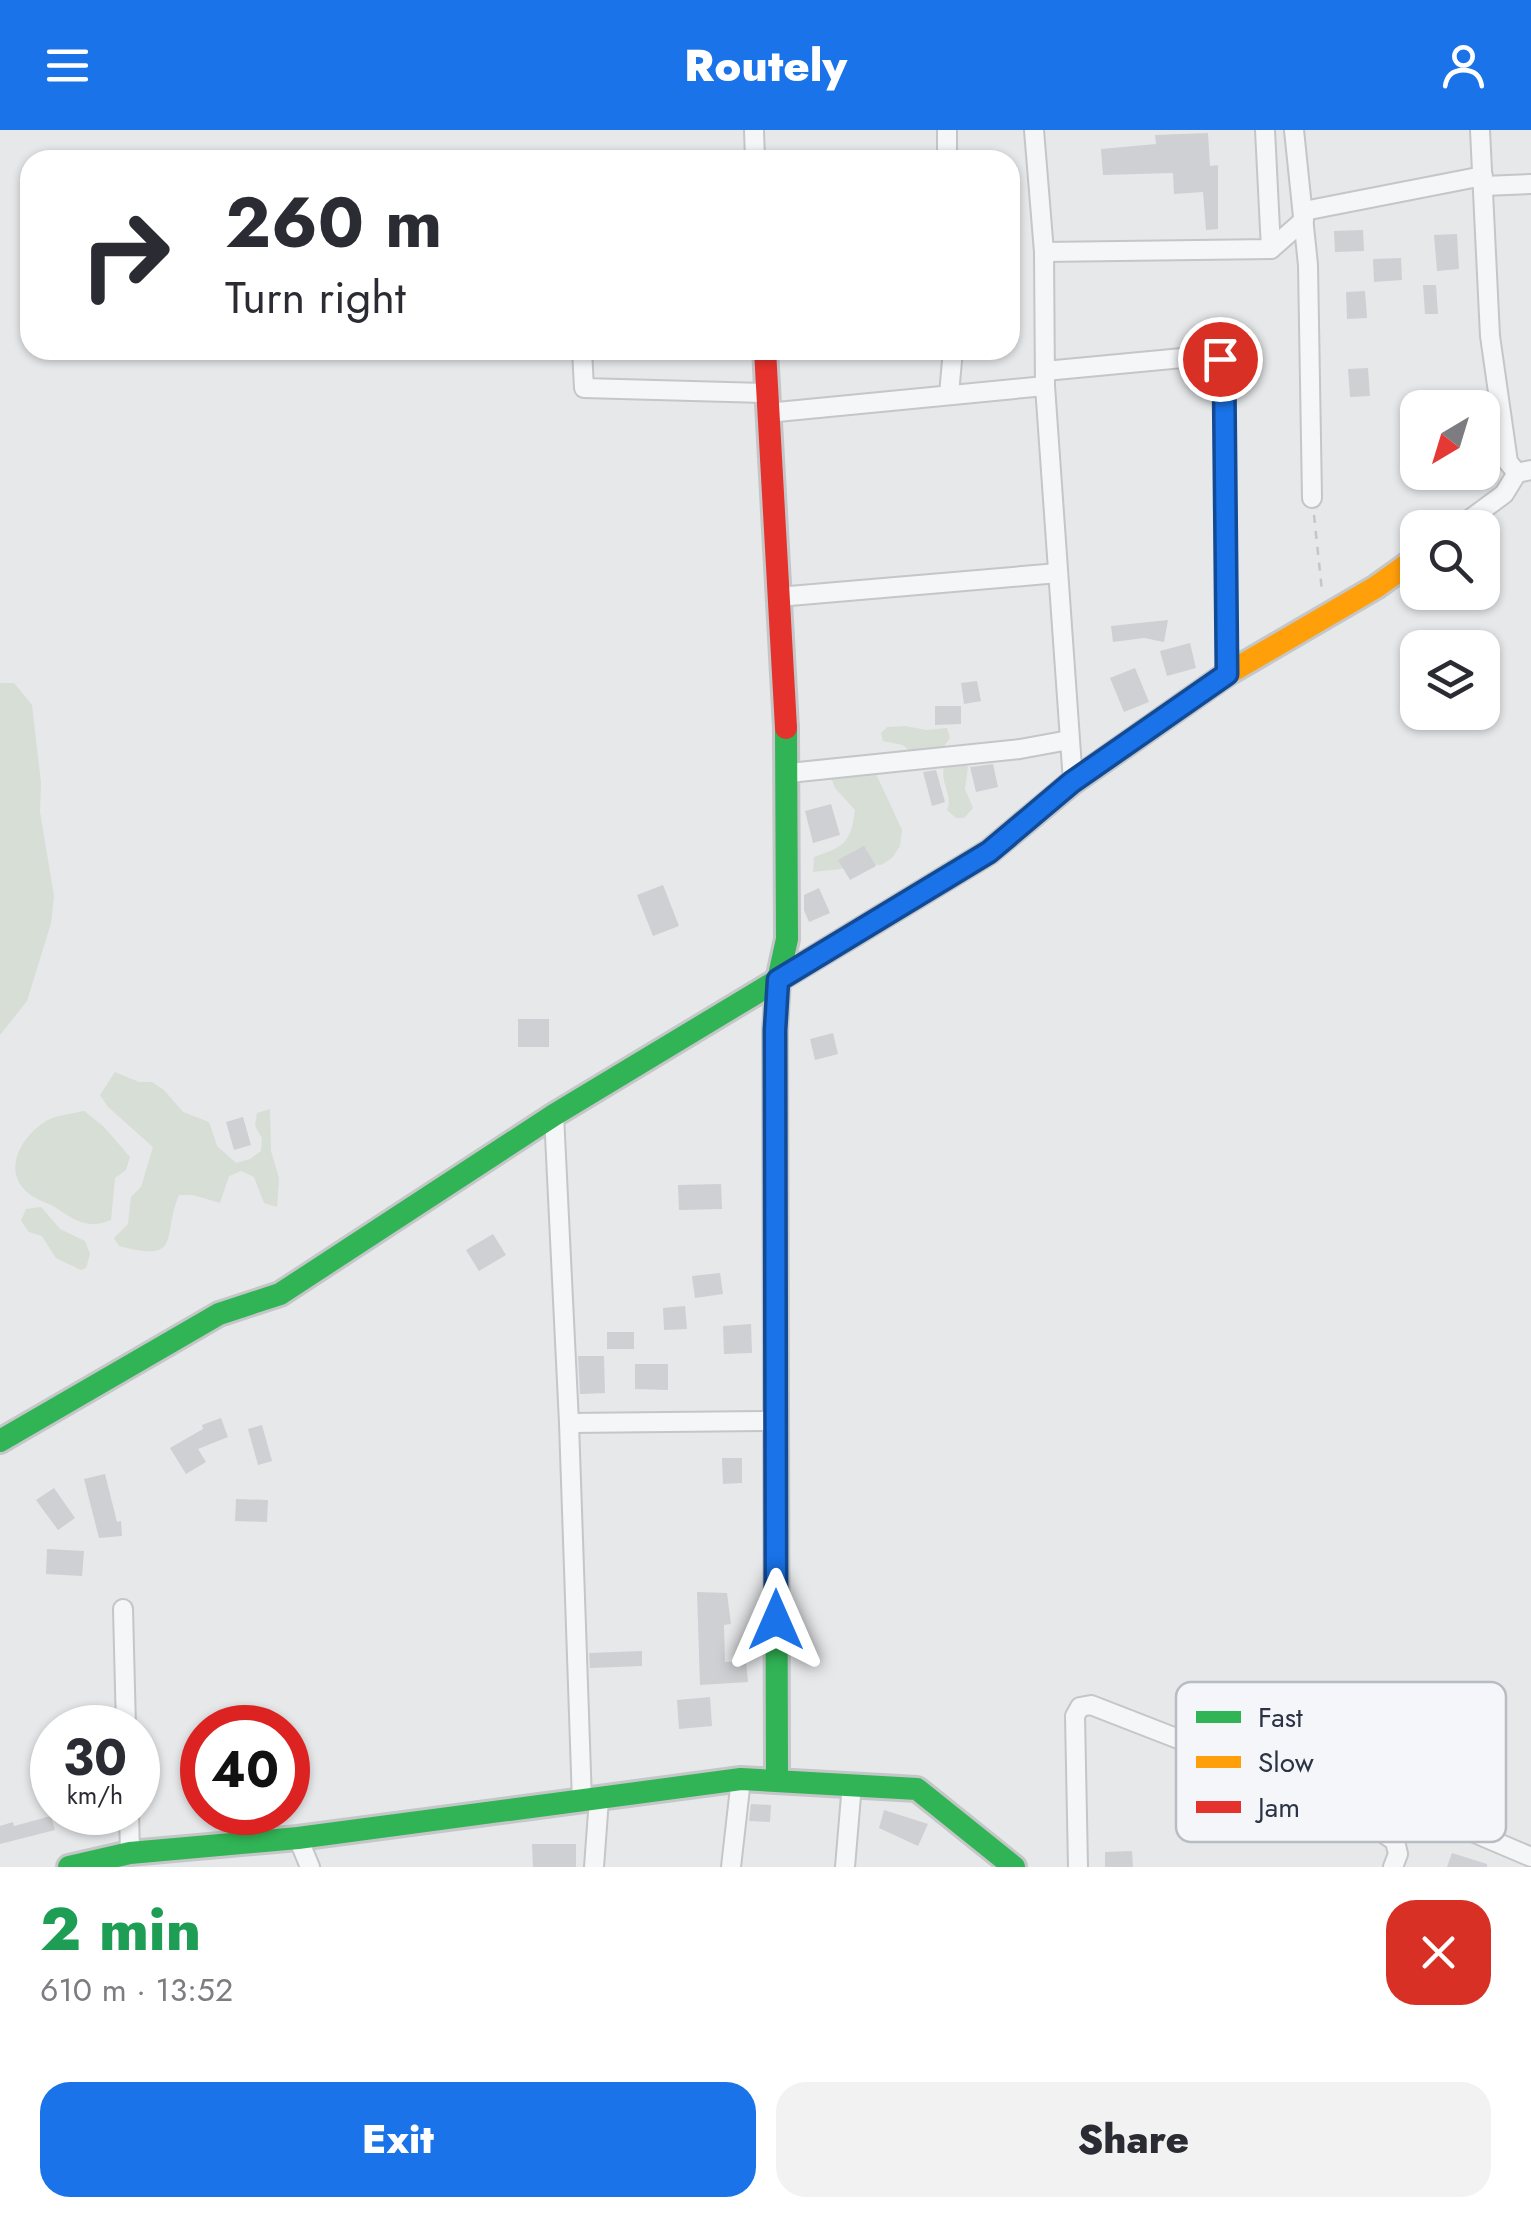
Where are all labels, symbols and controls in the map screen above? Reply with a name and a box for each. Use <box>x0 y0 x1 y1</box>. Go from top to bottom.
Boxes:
text: Routely <box>684 33 847 98</box>
icon: menu <box>40 38 95 93</box>
icon: person <box>1436 38 1491 93</box>
text: 260 m <box>225 172 443 273</box>
icon: right <box>60 190 190 320</box>
text: Turn right <box>225 265 406 330</box>
pin <box>1178 317 1263 402</box>
icon: arrive <box>1193 332 1248 387</box>
north arrow <box>1400 390 1500 490</box>
map controls <box>1400 390 1500 730</box>
button: search <box>1400 510 1500 610</box>
button: layers <box>1400 630 1500 730</box>
position arrow <box>724 1568 828 1672</box>
legend <box>1176 1682 1506 1842</box>
text: Fast <box>1258 1697 1303 1738</box>
speed limit sign: 40 <box>180 1705 310 1835</box>
text: 30 <box>63 1721 127 1794</box>
text: Slow <box>1258 1742 1314 1783</box>
text: km/h <box>67 1777 123 1813</box>
text: Jam <box>1254 1787 1300 1828</box>
text: 2 min <box>40 1886 201 1973</box>
button: close <box>1386 1900 1491 2005</box>
text: 610 m · 13:52 <box>40 1967 233 2013</box>
button: Exit <box>40 2082 756 2197</box>
button: Share <box>776 2082 1491 2197</box>

